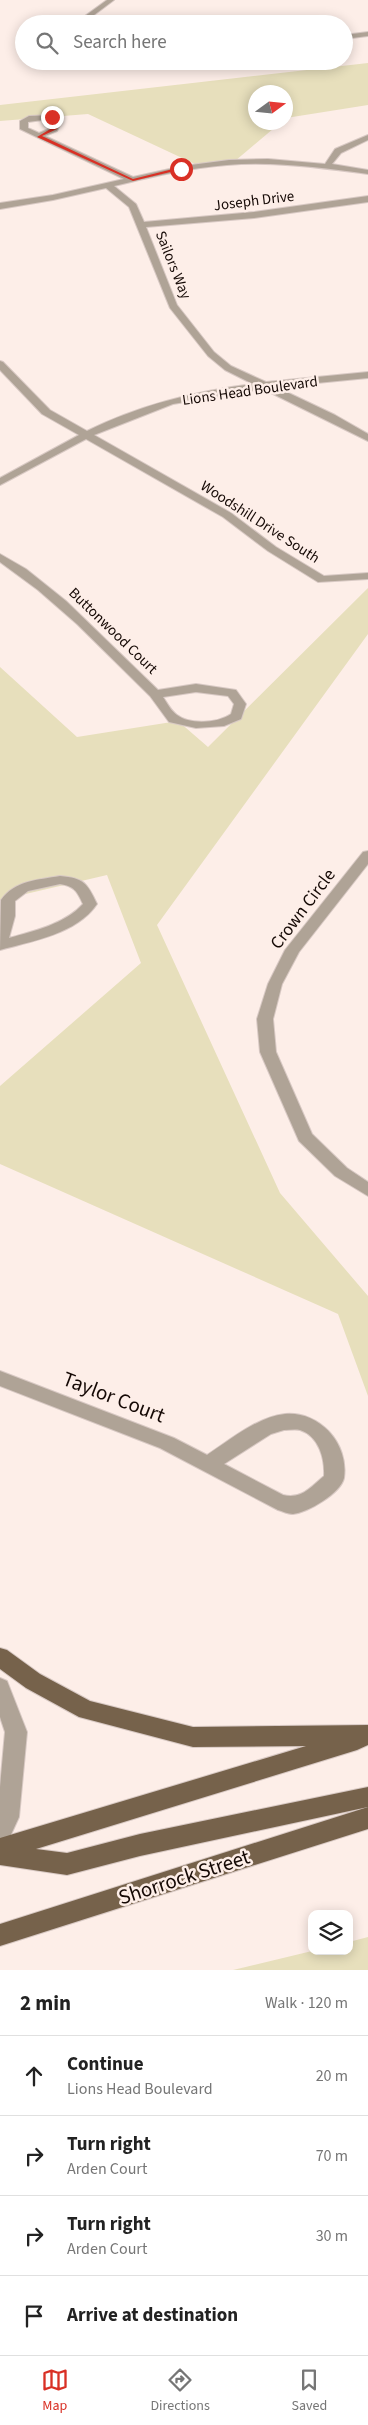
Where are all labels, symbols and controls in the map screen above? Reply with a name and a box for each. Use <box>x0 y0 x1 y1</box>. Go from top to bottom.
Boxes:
search box <box>15 15 353 70</box>
icon: search <box>33 29 61 57</box>
text: Search here <box>73 29 167 56</box>
north arrow <box>248 85 293 130</box>
route end <box>41 106 64 129</box>
route start <box>170 158 193 181</box>
street label: Joseph Drive <box>213 186 295 216</box>
street label: Sailors Way <box>150 228 196 302</box>
street label: Lions Head Boulevard <box>181 371 319 411</box>
street label: Woodshill Drive South <box>196 476 324 568</box>
street label: Buttonwood Court <box>64 583 162 679</box>
street label: Crown Circle <box>264 864 342 954</box>
street label: Taylor Court <box>58 1364 170 1430</box>
street label: Shorrock Street <box>114 1842 254 1912</box>
map controls <box>308 1910 353 1955</box>
button: layers <box>308 1910 353 1955</box>
text: 2 min <box>20 1988 71 2018</box>
text: Walk · 120 m <box>265 1992 348 2014</box>
text: Continue <box>67 2051 144 2078</box>
icon: ahead <box>20 2062 48 2090</box>
text: 20 m <box>316 2065 348 2087</box>
text: Lions Head Boulevard <box>67 2078 213 2100</box>
text: Turn right <box>67 2131 151 2158</box>
icon: right <box>20 2142 48 2170</box>
text: 70 m <box>316 2145 348 2167</box>
text: Arden Court <box>67 2158 147 2180</box>
text: Turn right <box>67 2211 151 2238</box>
icon: right <box>20 2222 48 2250</box>
text: 30 m <box>316 2225 348 2247</box>
text: Arden Court <box>67 2238 147 2260</box>
icon: arrive <box>20 2302 48 2330</box>
text: Arrive at destination <box>67 2302 238 2329</box>
tab: Map <box>41 2366 69 2416</box>
tab: Directions <box>151 2366 210 2416</box>
tab: Saved <box>291 2366 327 2416</box>

